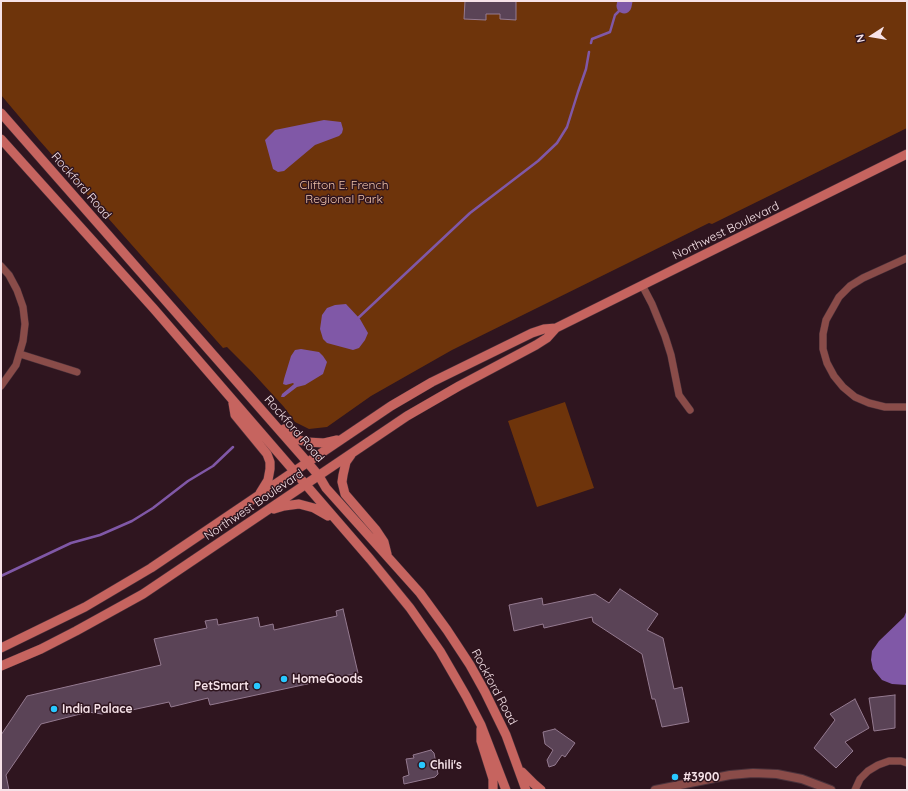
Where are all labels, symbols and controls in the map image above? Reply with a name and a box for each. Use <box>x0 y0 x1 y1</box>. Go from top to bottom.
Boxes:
north arrow <box>852 16 892 56</box>
text: N <box>853 33 868 44</box>
street label: Rockford Road <box>48 150 114 222</box>
park label: Clifton E. French Regional Park <box>299 178 389 206</box>
street label: Northwest Boulevard <box>670 199 782 263</box>
street label: Rockford Road <box>261 393 327 465</box>
street label: Northwest Boulevard <box>202 466 306 544</box>
street label: Rockford Road <box>468 647 520 727</box>
place label: HomeGoods <box>292 672 363 686</box>
marker: HomeGoods <box>279 674 289 684</box>
place label: PetSmart <box>194 679 249 693</box>
marker: PetSmart <box>252 681 262 691</box>
place label: India Palace <box>62 702 133 716</box>
marker: India Palace <box>49 704 59 714</box>
place label: Chili's <box>430 758 462 772</box>
marker: Chili's <box>417 760 427 770</box>
place label: #3900 <box>683 770 719 784</box>
marker: #3900 <box>670 772 680 782</box>

